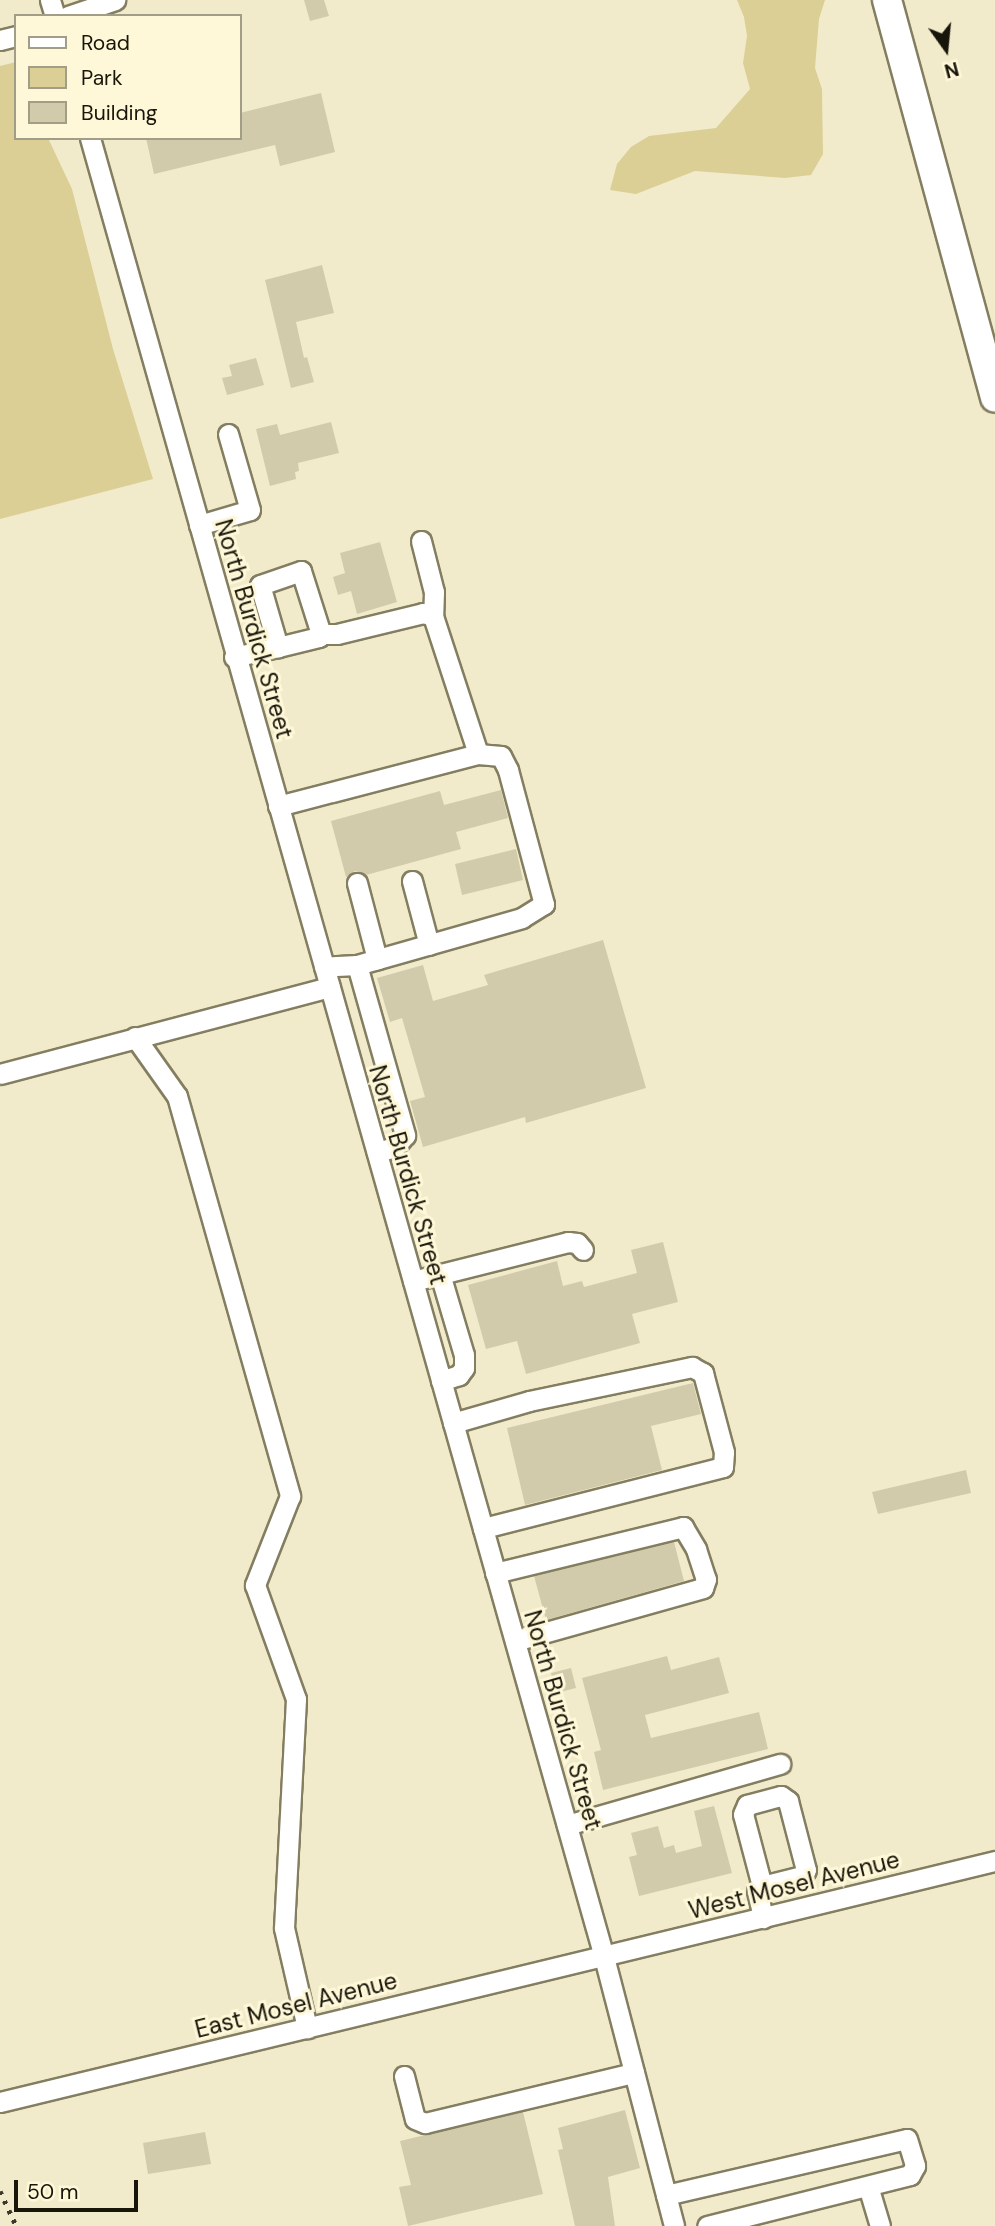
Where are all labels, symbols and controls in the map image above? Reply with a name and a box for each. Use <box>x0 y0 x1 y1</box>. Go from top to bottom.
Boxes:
legend <box>14 14 242 140</box>
north arrow <box>911 14 981 84</box>
text: Road <box>81 29 130 57</box>
text: N <box>942 56 962 84</box>
text: Park <box>81 64 122 92</box>
text: Building <box>81 99 157 127</box>
street label: North Burdick Street <box>209 516 299 742</box>
street label: North Burdick Street <box>363 1062 453 1288</box>
street label: North Burdick Street <box>518 1607 608 1833</box>
street label: West Mosel Avenue <box>686 1845 902 1925</box>
street label: East Mosel Avenue <box>192 1966 400 2044</box>
scale bar <box>18 2166 142 2210</box>
text: 50 m <box>27 2178 78 2206</box>

